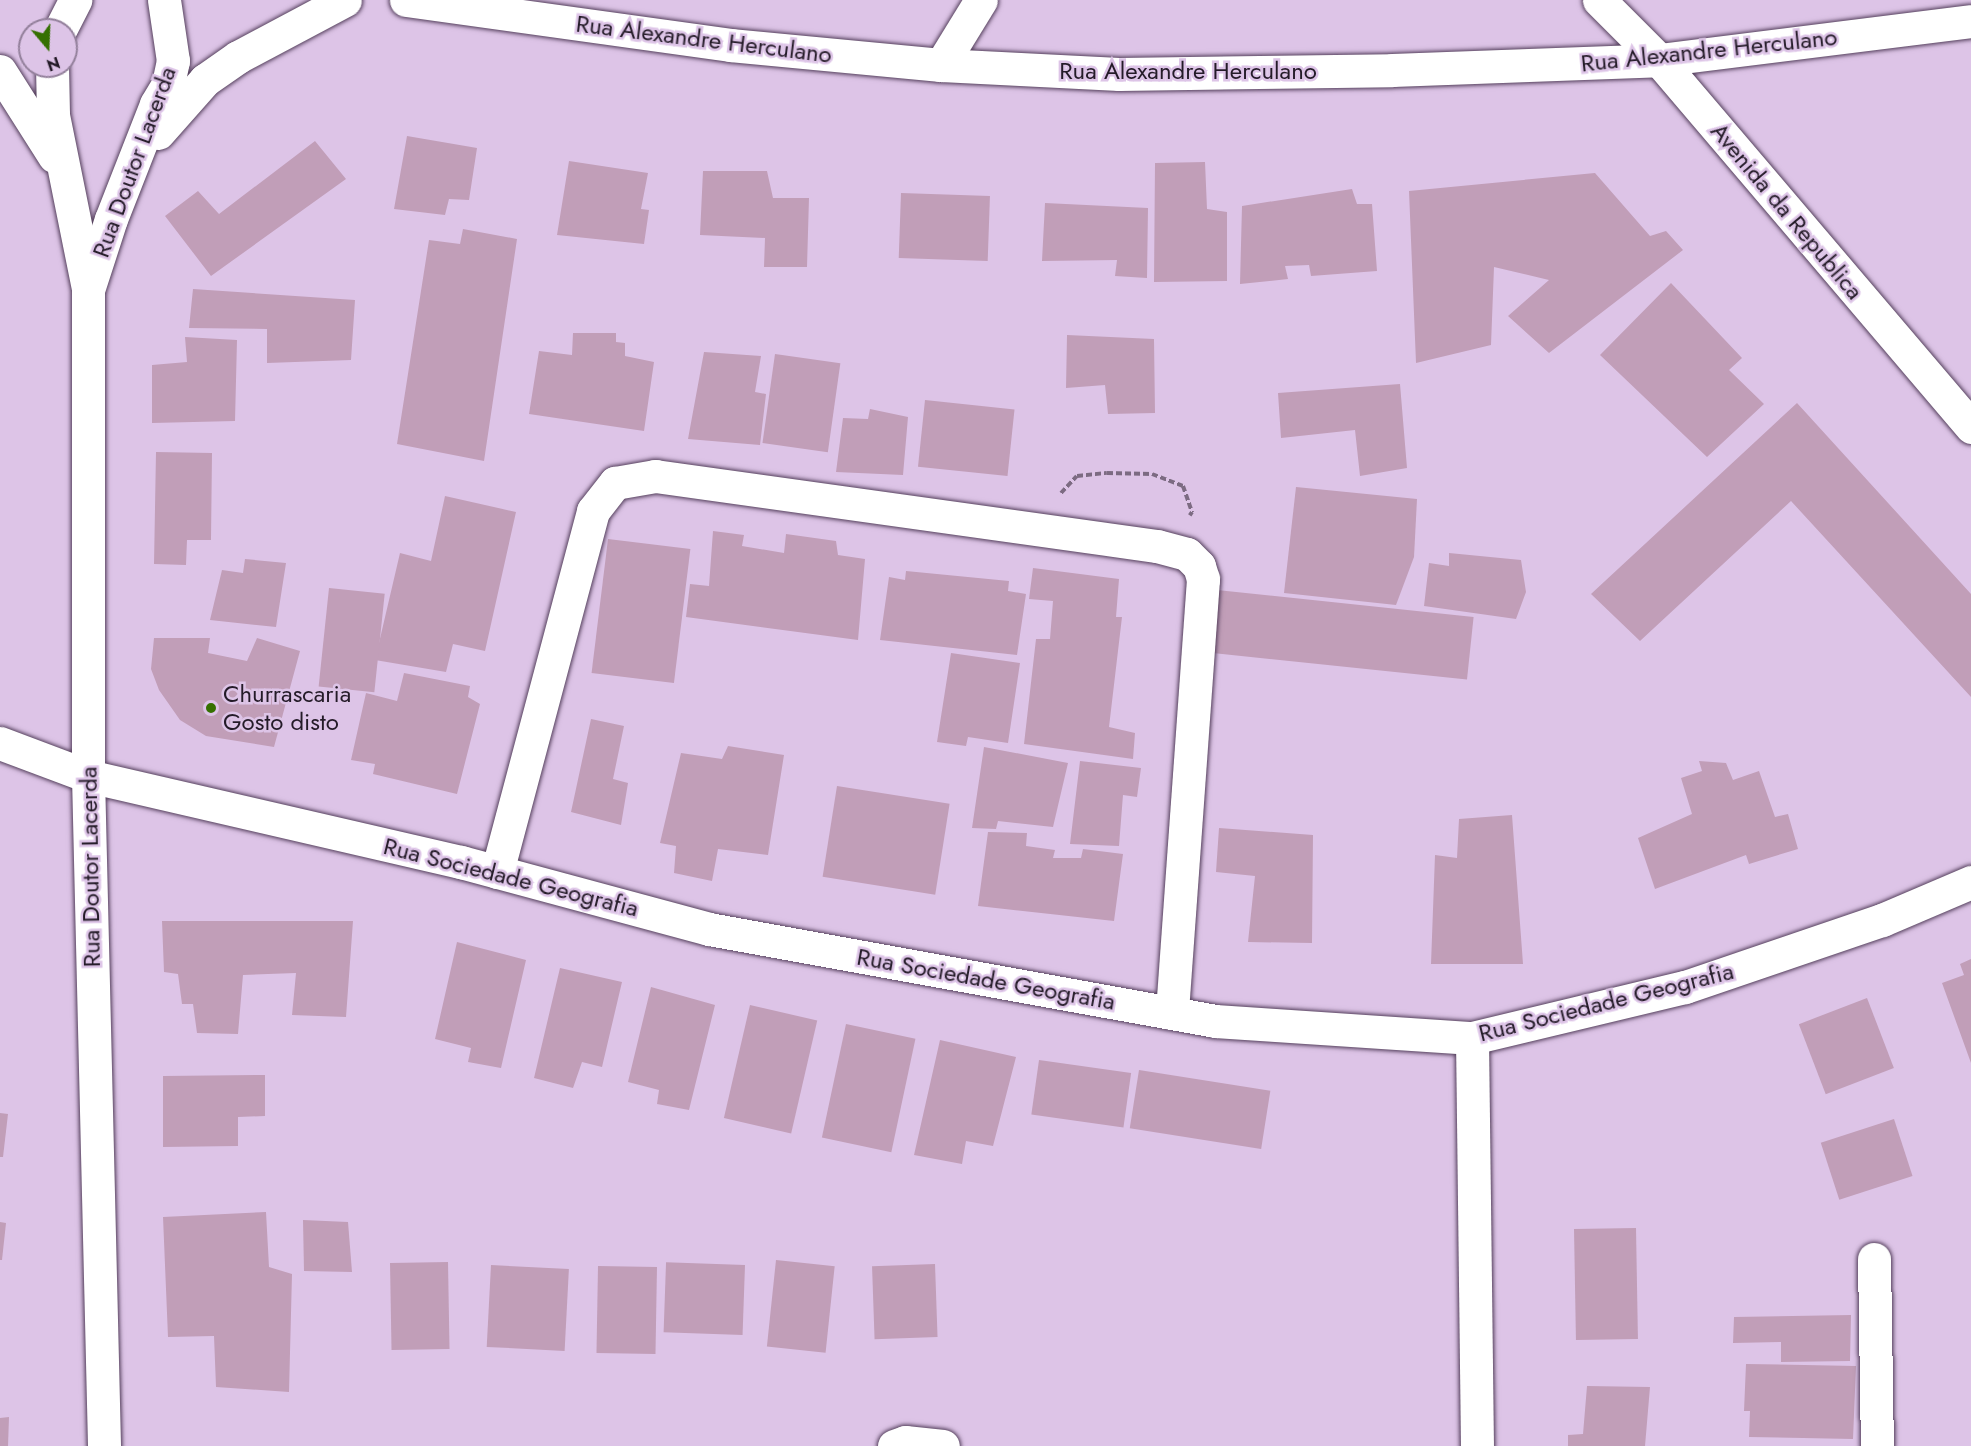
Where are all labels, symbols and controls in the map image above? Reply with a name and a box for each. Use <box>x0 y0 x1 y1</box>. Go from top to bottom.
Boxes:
street label: Rua Alexandre Herculano <box>574 9 834 69</box>
north arrow <box>18 18 78 78</box>
street label: Rua Alexandre Herculano <box>1579 22 1839 78</box>
text: N <box>44 51 63 77</box>
street label: Rua Alexandre Herculano <box>1059 57 1317 85</box>
street label: Rua Doutor Lacerda <box>86 63 182 261</box>
street label: Avenida da Republica <box>1705 117 1869 305</box>
place label: Churrascaria Gosto disto <box>223 680 351 736</box>
marker: Churrascaria Gosto disto <box>204 701 218 715</box>
street label: Rua Doutor Lacerda <box>74 766 106 968</box>
street label: Rua Sociedade Geografia <box>381 831 641 923</box>
street label: Rua Sociedade Geografia <box>855 942 1117 1016</box>
street label: Rua Sociedade Geografia <box>1476 956 1736 1048</box>

